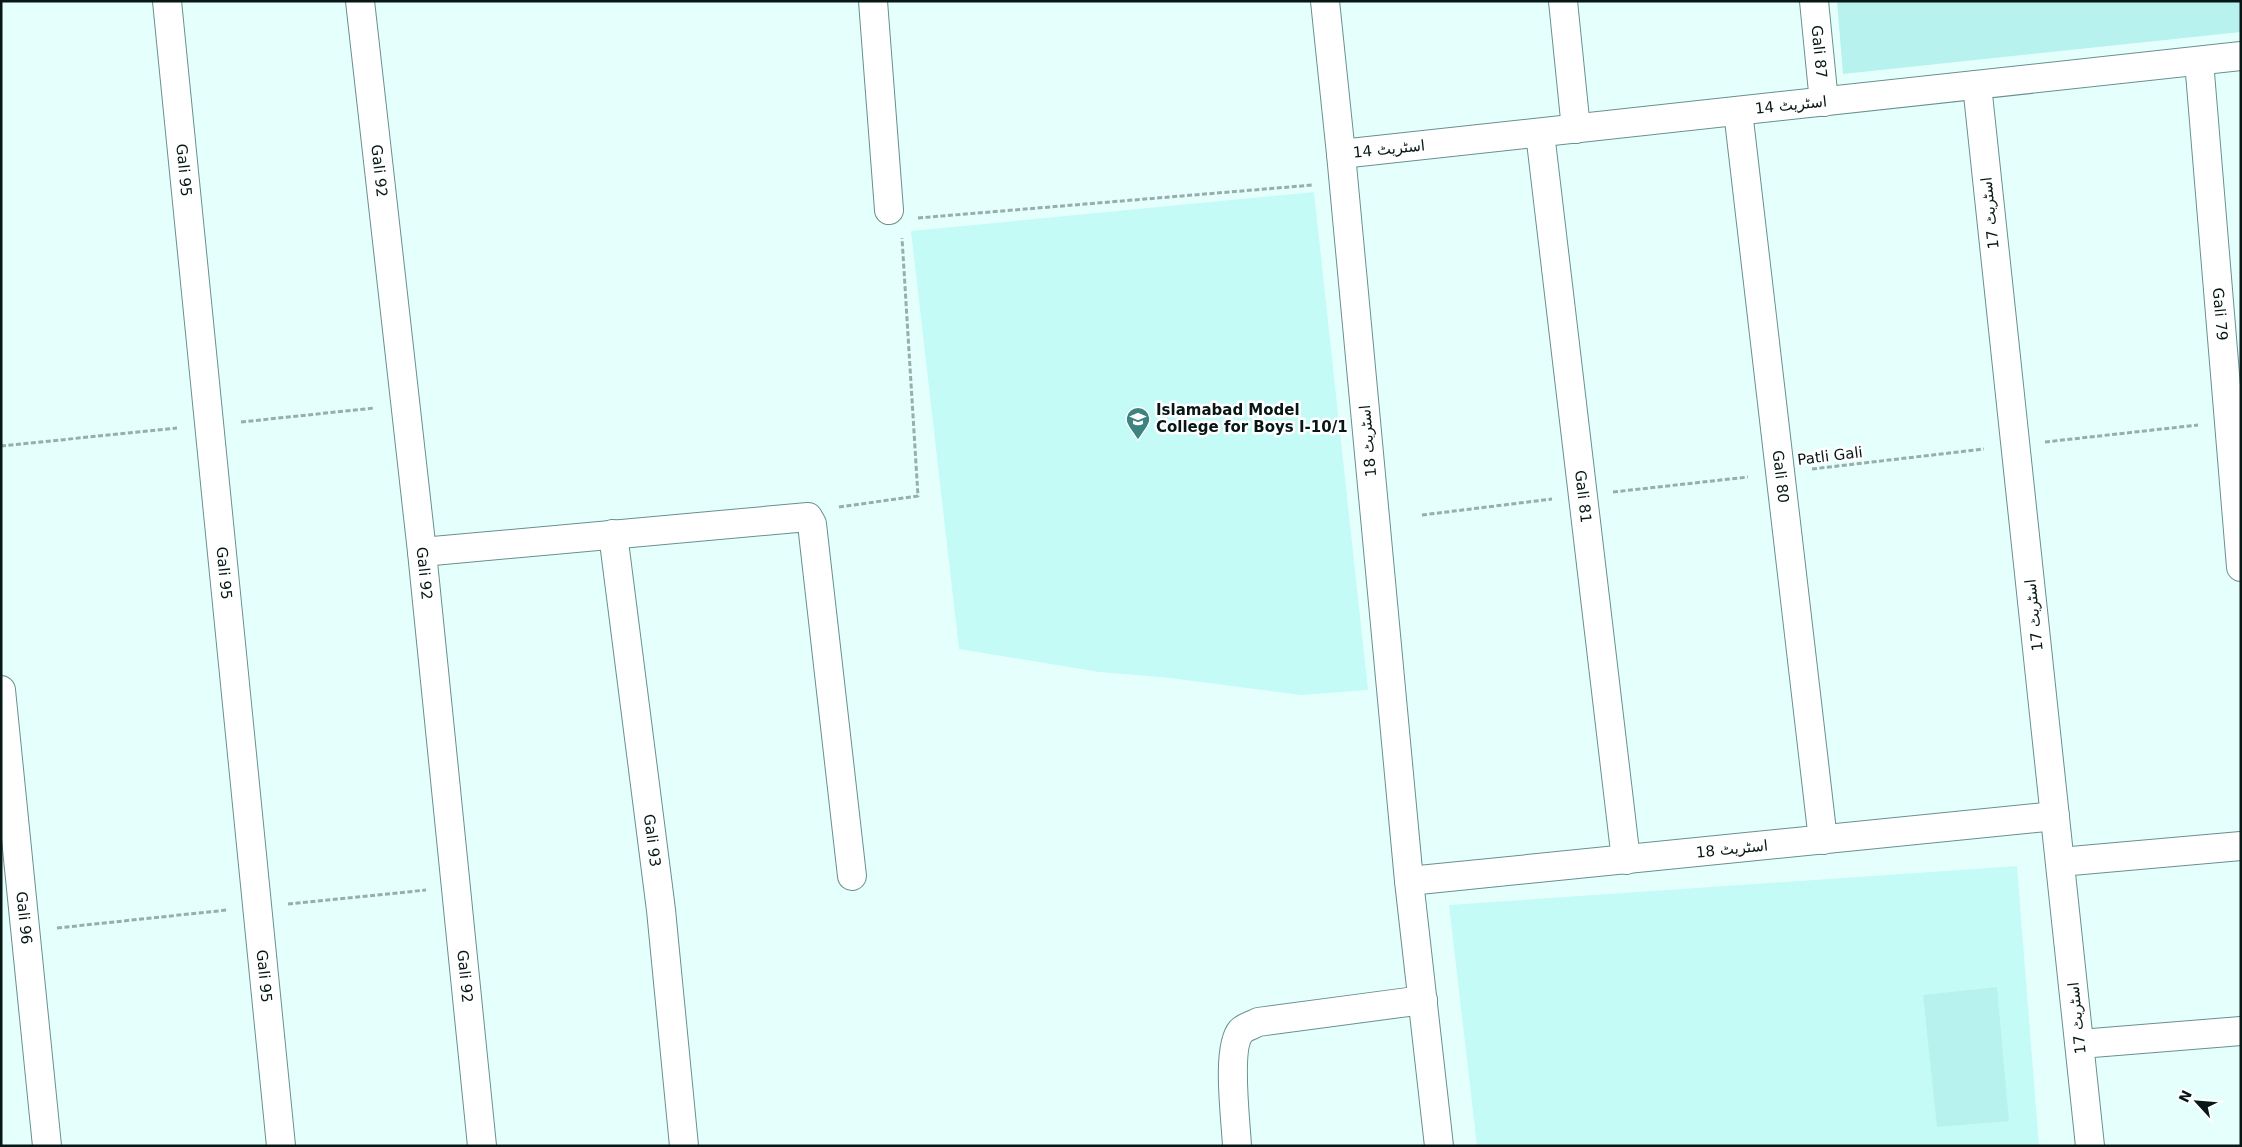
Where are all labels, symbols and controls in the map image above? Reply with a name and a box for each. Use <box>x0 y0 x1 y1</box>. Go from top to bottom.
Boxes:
street label: Gali 87 <box>1807 24 1831 79</box>
street label: اسٹریٹ 14 <box>1754 92 1828 118</box>
street label: اسٹریٹ 14 <box>1352 136 1426 162</box>
street label: Gali 95 <box>172 143 195 197</box>
street label: Gali 92 <box>367 144 391 198</box>
street label: اسٹریٹ 17 <box>1977 176 2003 250</box>
street label: Gali 79 <box>2209 287 2231 341</box>
place label: Islamabad Model College for Boys I-10/1 <box>1156 401 1348 436</box>
street label: اسٹریٹ 18 <box>1356 404 1380 478</box>
school or university icon: Islamabad Model College for Boys I-10/1 <box>1125 406 1151 440</box>
street label: Patli Gali <box>1796 443 1864 469</box>
street label: Gali 80 <box>1769 449 1793 504</box>
street label: Gali 81 <box>1571 469 1595 524</box>
street label: Gali 95 <box>212 546 236 600</box>
street label: Gali 92 <box>413 546 436 601</box>
street label: اسٹریٹ 17 <box>2021 578 2047 652</box>
street label: Gali 93 <box>640 813 664 868</box>
street label: اسٹریٹ 18 <box>1695 836 1769 862</box>
street label: Gali 96 <box>12 891 36 945</box>
street label: Gali 95 <box>253 949 276 1003</box>
street label: Gali 92 <box>453 949 476 1004</box>
street label: اسٹریٹ 17 <box>2064 981 2090 1055</box>
north arrow <box>2172 1077 2222 1127</box>
text: N <box>2176 1088 2195 1105</box>

